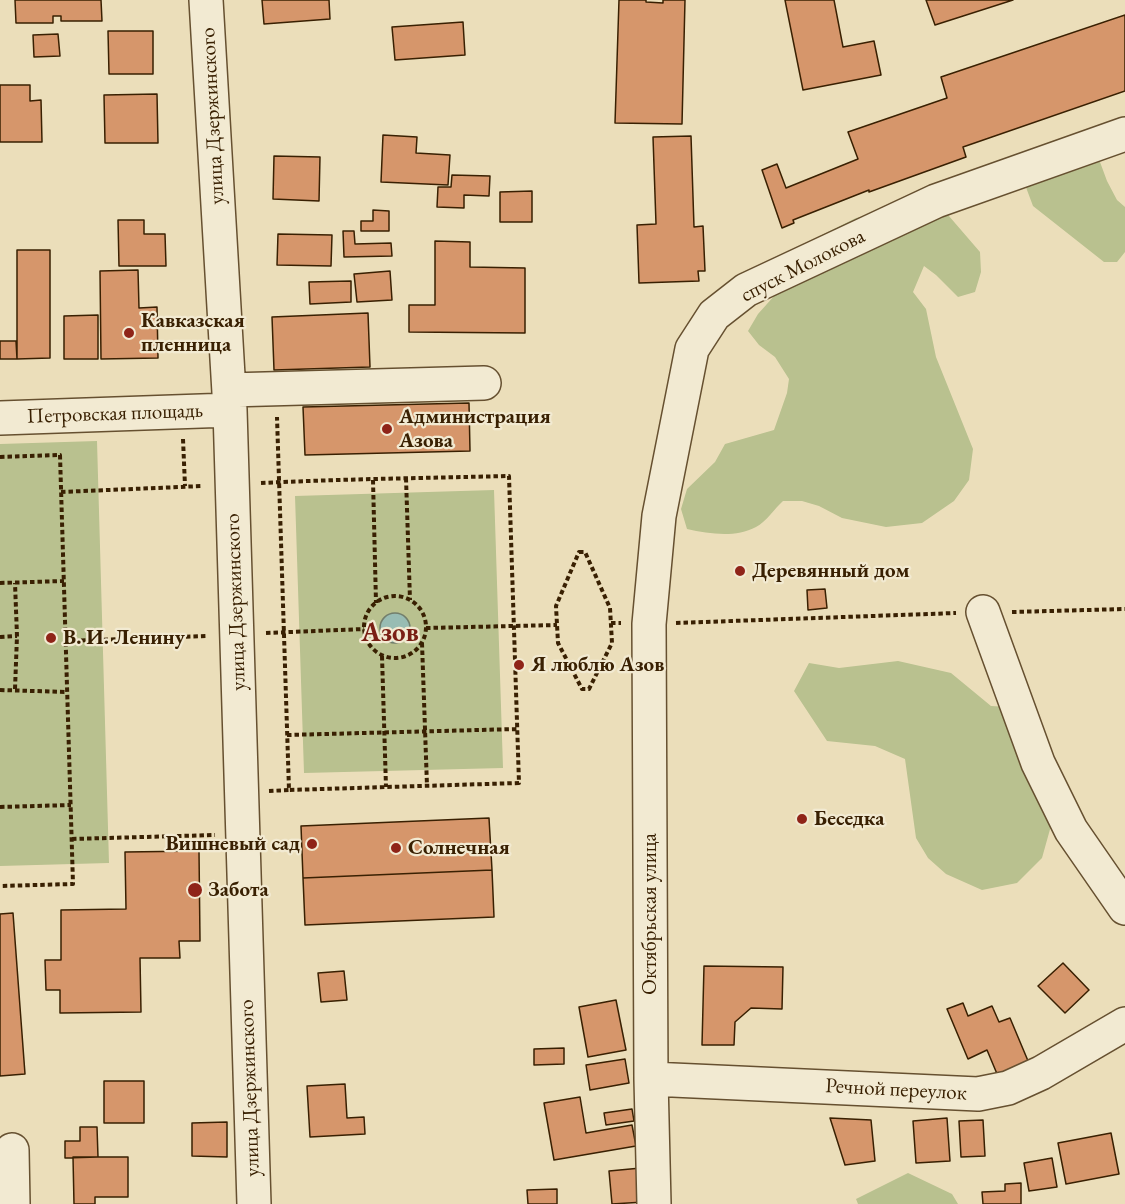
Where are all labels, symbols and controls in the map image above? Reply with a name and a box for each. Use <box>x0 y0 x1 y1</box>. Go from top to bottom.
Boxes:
street label: улица Дзержинского <box>196 27 230 205</box>
street label: спуск Молокова <box>737 224 869 308</box>
place label: Кавказская пленница <box>141 308 245 358</box>
marker: Кавказская пленница <box>122 326 136 340</box>
street label: Петровская площадь <box>26 398 204 430</box>
place label: Администрация Азова <box>399 404 551 454</box>
marker: Администрация Азова <box>380 422 394 436</box>
street label: улица Дзержинского <box>220 513 252 691</box>
place label: Деревянный дом <box>752 558 910 584</box>
marker: Деревянный дом <box>733 564 747 578</box>
district label: Азов <box>361 618 419 650</box>
place label: В. И. Ленину <box>63 625 185 651</box>
marker: В. И. Ленину <box>44 631 58 645</box>
place label: Я люблю Азов <box>531 652 664 678</box>
marker: Я люблю Азов <box>512 658 526 672</box>
place label: Беседка <box>814 806 884 832</box>
marker: Беседка <box>795 812 809 826</box>
place label: Вишневый сад <box>165 831 300 857</box>
street label: Октябрьская улица <box>637 833 663 995</box>
place label: Солнечная <box>408 835 510 861</box>
marker: Вишневый сад <box>305 837 319 851</box>
marker: Солнечная <box>389 841 403 855</box>
place label: Забота <box>208 877 269 903</box>
marker: Забота <box>186 881 204 899</box>
street label: улица Дзержинского <box>234 999 266 1177</box>
street label: Речной переулок <box>825 1074 967 1106</box>

